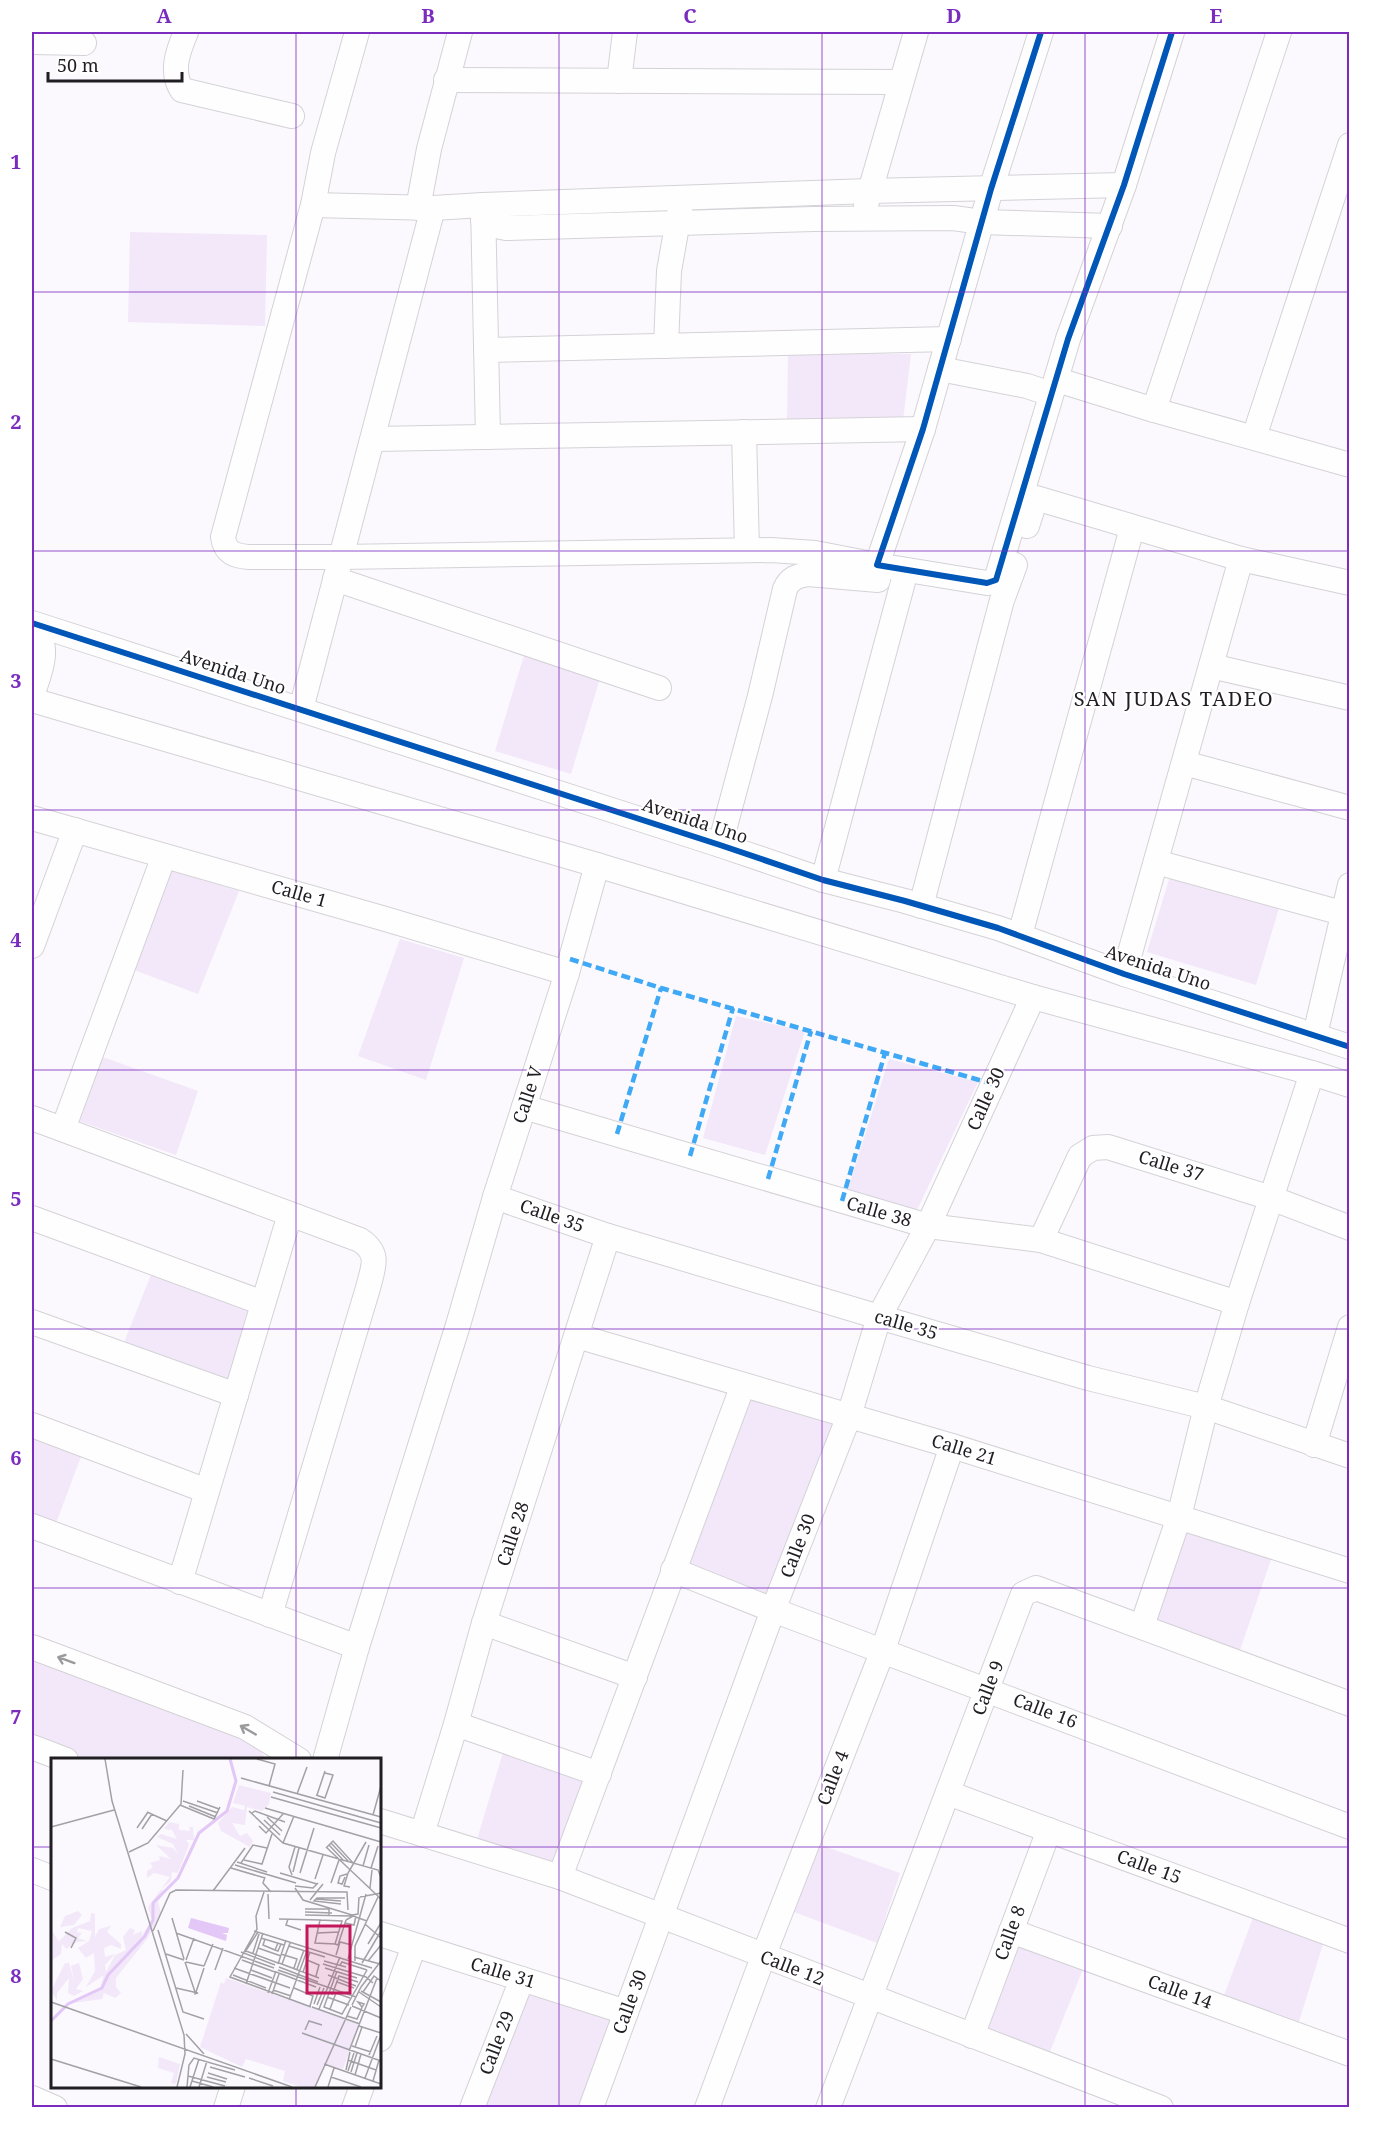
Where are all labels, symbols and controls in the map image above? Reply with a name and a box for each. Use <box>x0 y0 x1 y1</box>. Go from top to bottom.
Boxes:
text: A <box>156 2 172 29</box>
text: B <box>421 2 435 29</box>
text: C <box>683 2 697 29</box>
text: D <box>946 2 962 29</box>
text: E <box>1209 2 1223 29</box>
scale bar <box>48 45 182 83</box>
text: 50 m <box>57 53 99 77</box>
text: 1 <box>10 148 22 175</box>
text: 2 <box>10 408 22 435</box>
street label: Avenida Uno <box>177 643 289 699</box>
text: 3 <box>10 667 22 694</box>
district label: SAN JUDAS TADEO <box>1074 685 1274 712</box>
street label: Avenida Uno <box>639 792 751 848</box>
street label: Calle 1 <box>269 874 330 912</box>
text: 4 <box>10 926 22 953</box>
street label: Avenida Uno <box>1102 939 1214 995</box>
street label: Calle V <box>507 1062 548 1126</box>
street label: Calle 30 <box>961 1063 1010 1134</box>
street label: Calle 37 <box>1136 1144 1207 1186</box>
text: 5 <box>10 1185 22 1212</box>
street label: Calle 38 <box>844 1190 915 1232</box>
street label: Calle 35 <box>517 1193 588 1237</box>
street label: calle 35 <box>872 1304 941 1344</box>
street label: Calle 21 <box>929 1428 1000 1470</box>
text: 6 <box>10 1444 22 1471</box>
street label: Calle 28 <box>490 1498 534 1569</box>
street label: Calle 30 <box>774 1510 820 1581</box>
one-way arrow <box>57 1654 76 1665</box>
street label: Calle 9 <box>966 1657 1008 1718</box>
street label: Calle 16 <box>1010 1687 1081 1733</box>
text: 7 <box>10 1703 22 1730</box>
one-way arrow <box>240 1724 257 1736</box>
street label: Calle 4 <box>811 1747 853 1808</box>
inset map <box>51 1758 381 2088</box>
street label: Calle 15 <box>1114 1843 1185 1889</box>
street label: Calle 8 <box>988 1902 1030 1963</box>
street label: Calle 12 <box>757 1944 828 1990</box>
street label: Calle 31 <box>468 1951 539 1993</box>
text: 8 <box>10 1962 22 1989</box>
street label: Calle 30 <box>606 1966 652 2037</box>
street label: Calle 14 <box>1145 1968 1216 2014</box>
street label: Calle 29 <box>473 2007 519 2078</box>

